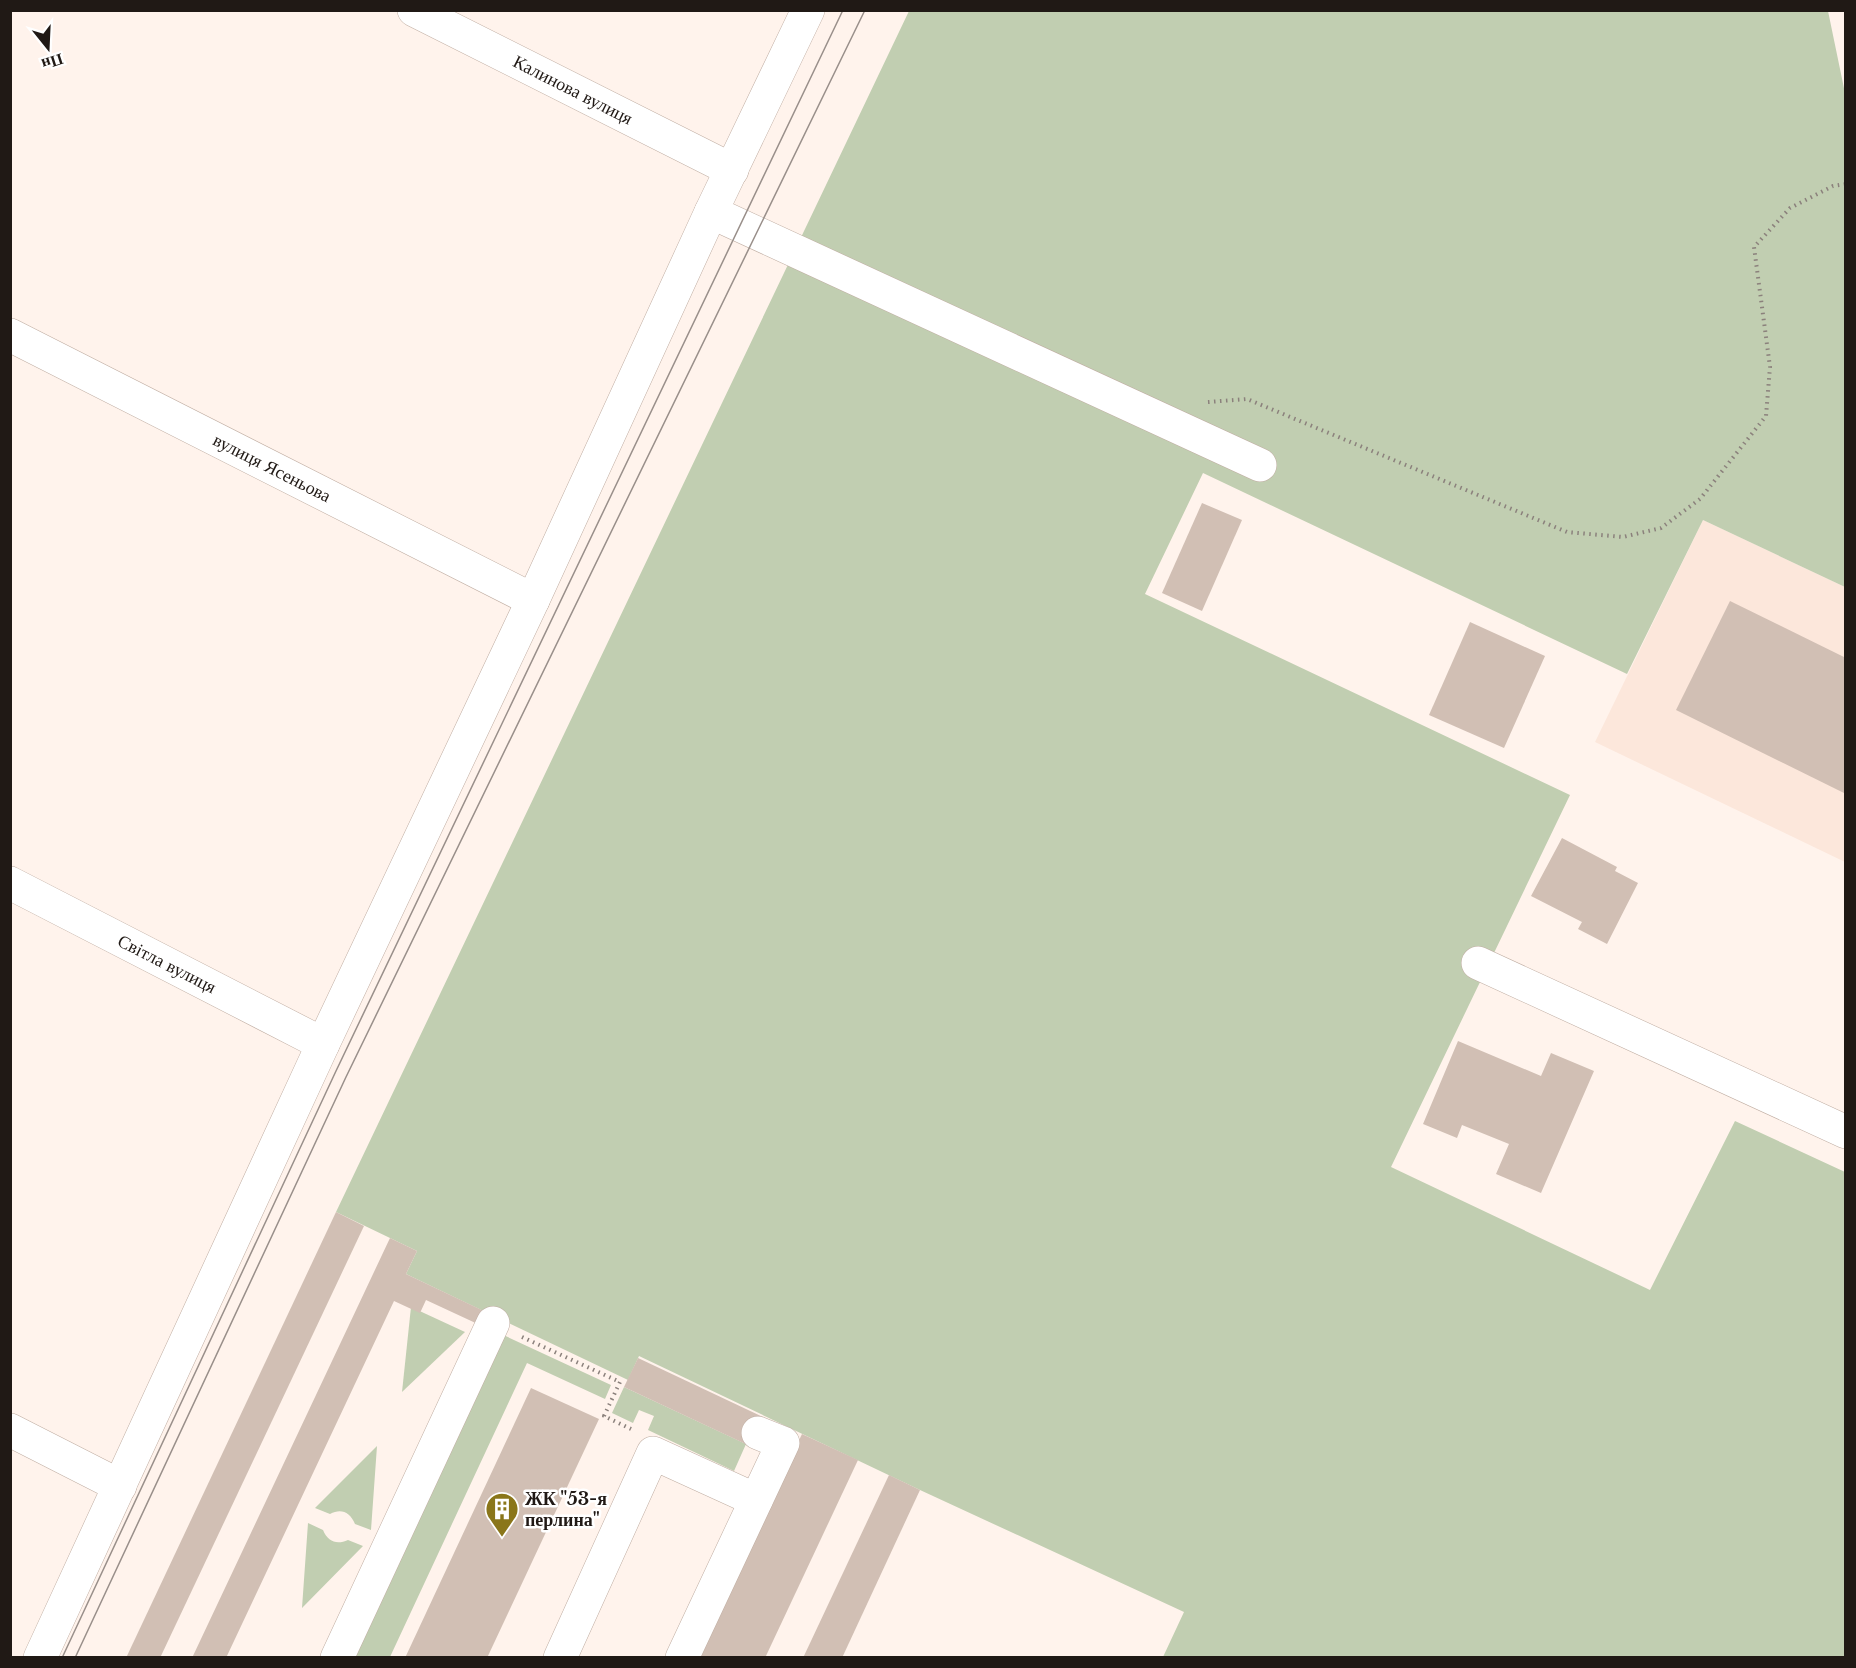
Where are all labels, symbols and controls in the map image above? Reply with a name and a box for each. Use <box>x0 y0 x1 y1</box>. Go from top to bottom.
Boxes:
north arrow <box>18 18 78 78</box>
text: Пн <box>39 49 66 75</box>
street label: Калинова вулиця <box>510 50 636 130</box>
street label: вулиця Ясеньова <box>209 429 335 507</box>
street label: Світла вулиця <box>114 930 220 998</box>
place label: ЖК "53-я перлина" <box>525 1488 607 1531</box>
building icon: ЖК "53-я перлина" <box>484 1491 520 1538</box>

